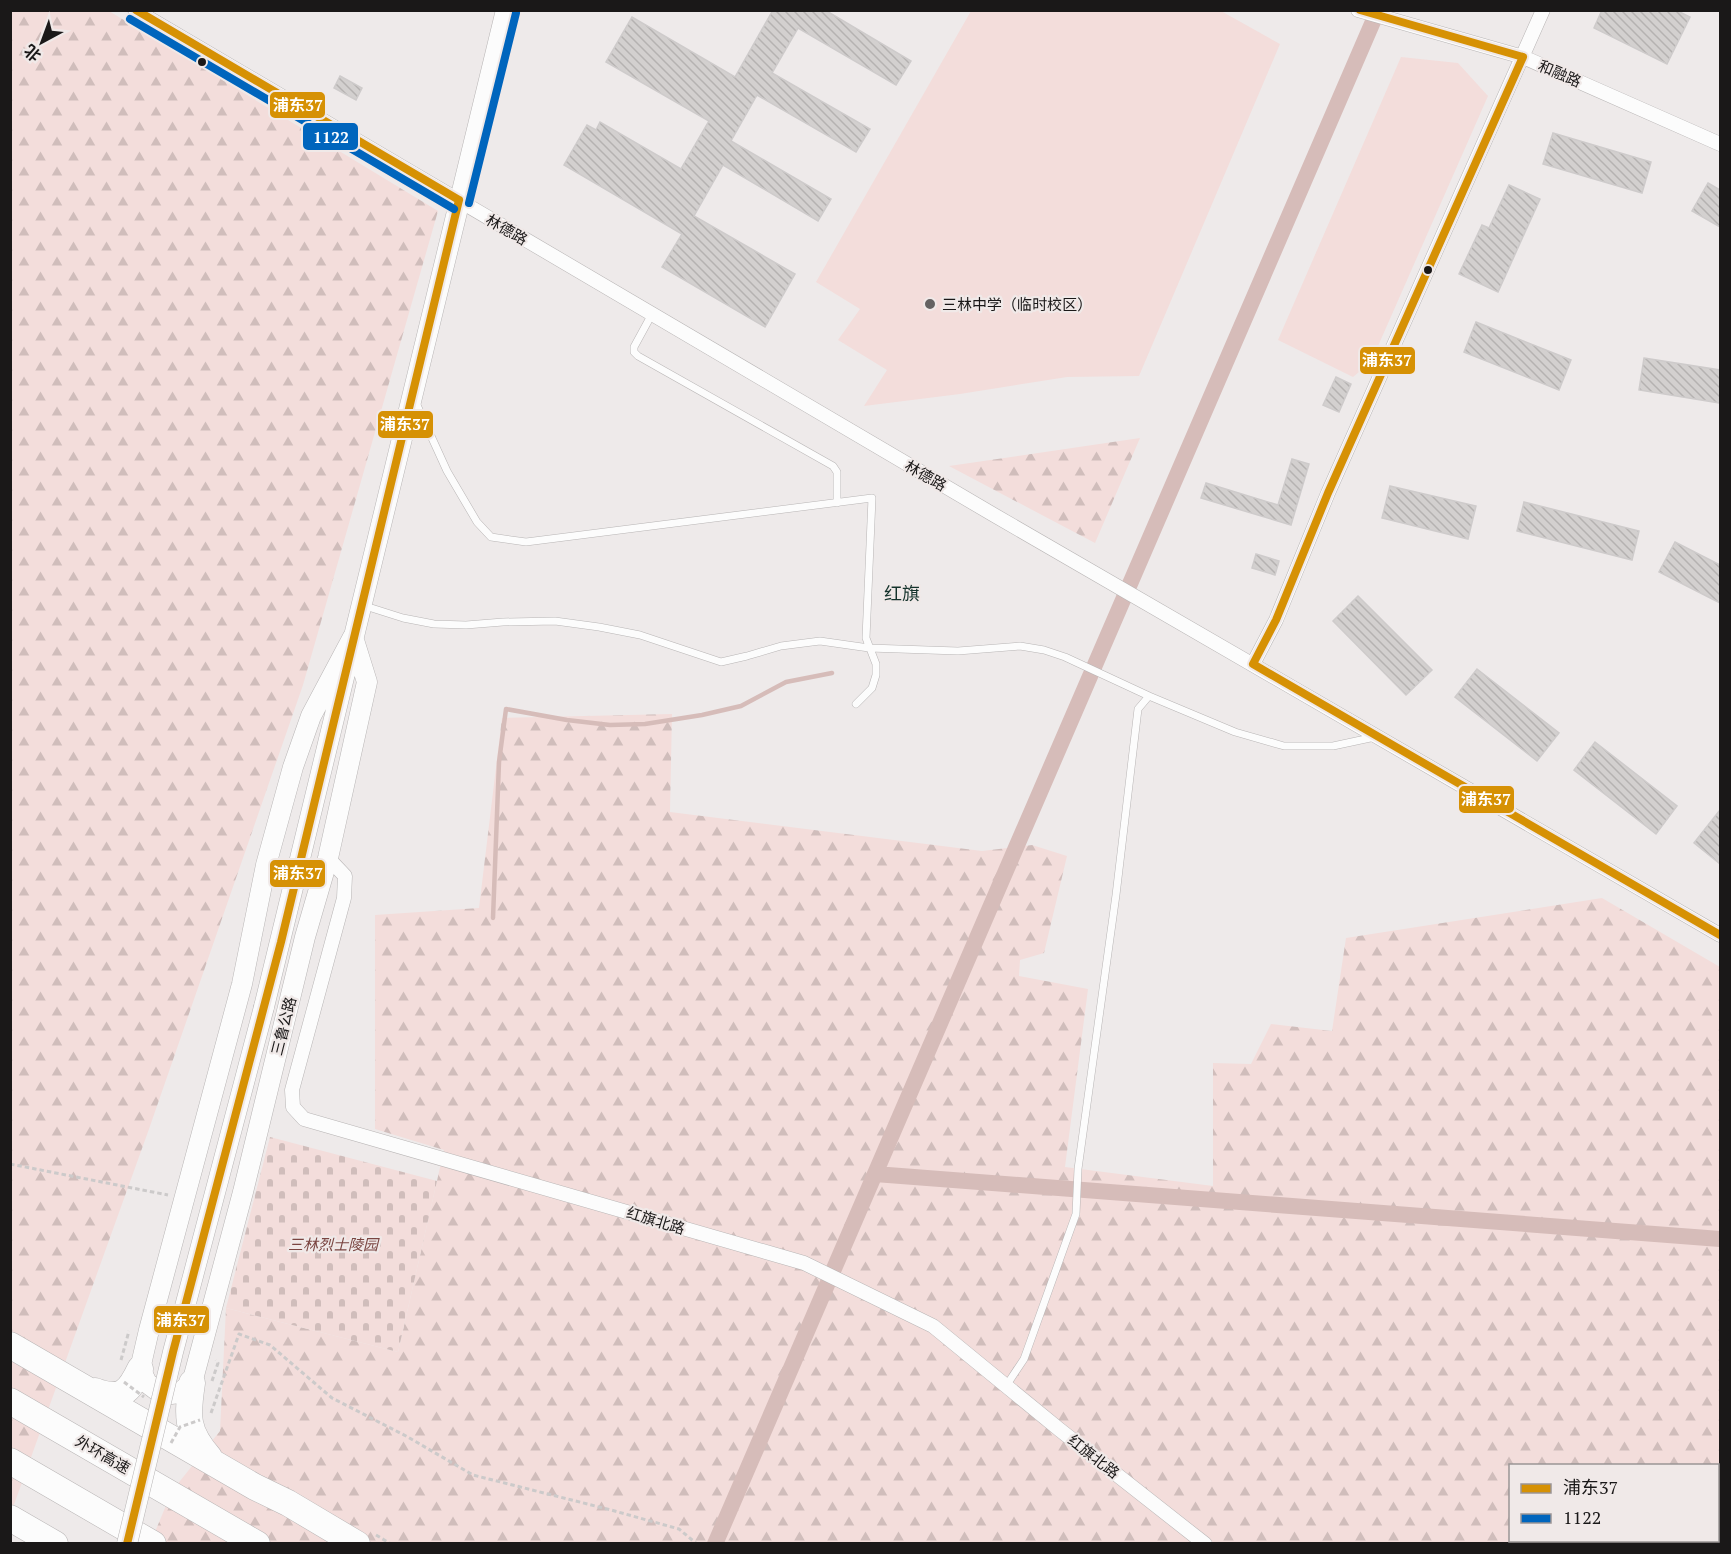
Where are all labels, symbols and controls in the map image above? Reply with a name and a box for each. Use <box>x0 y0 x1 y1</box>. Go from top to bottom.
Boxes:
north arrow <box>12 12 72 72</box>
text: 北 <box>19 40 45 67</box>
street label: 和融路 <box>1535 55 1585 91</box>
unlabelled marker <box>196 56 208 68</box>
line badge: 浦东37 <box>269 91 326 119</box>
text: 浦东37 <box>273 94 323 116</box>
line badge: 1122 <box>302 122 359 151</box>
text: 1122 <box>313 126 349 148</box>
street label: 林德路 <box>483 209 531 249</box>
unlabelled marker <box>1422 264 1434 276</box>
place label: 三林中学（临时校区） <box>942 294 1092 314</box>
marker: 三林中学（临时校区） <box>923 297 937 311</box>
line badge: 浦东37 <box>1359 346 1416 375</box>
text: 浦东37 <box>1362 349 1412 371</box>
line badge: 浦东37 <box>377 410 434 439</box>
text: 浦东37 <box>380 413 430 435</box>
street label: 林德路 <box>902 455 950 495</box>
district label: 红旗 <box>884 581 920 605</box>
line badge: 浦东37 <box>1458 785 1515 814</box>
text: 浦东37 <box>1461 788 1511 810</box>
line badge: 浦东37 <box>269 859 326 888</box>
text: 浦东37 <box>273 862 323 884</box>
street label: 三鲁公路 <box>266 994 300 1058</box>
street label: 红旗北路 <box>624 1202 688 1238</box>
park label: 三林烈士陵园 <box>288 1234 380 1254</box>
line badge: 浦东37 <box>153 1305 210 1334</box>
text: 浦东37 <box>156 1309 206 1331</box>
street label: 外环高速 <box>72 1430 134 1478</box>
street label: 红旗北路 <box>1064 1430 1124 1482</box>
legend <box>1509 1464 1719 1542</box>
text: 浦东37 <box>1563 1475 1618 1499</box>
text: 1122 <box>1563 1505 1601 1529</box>

